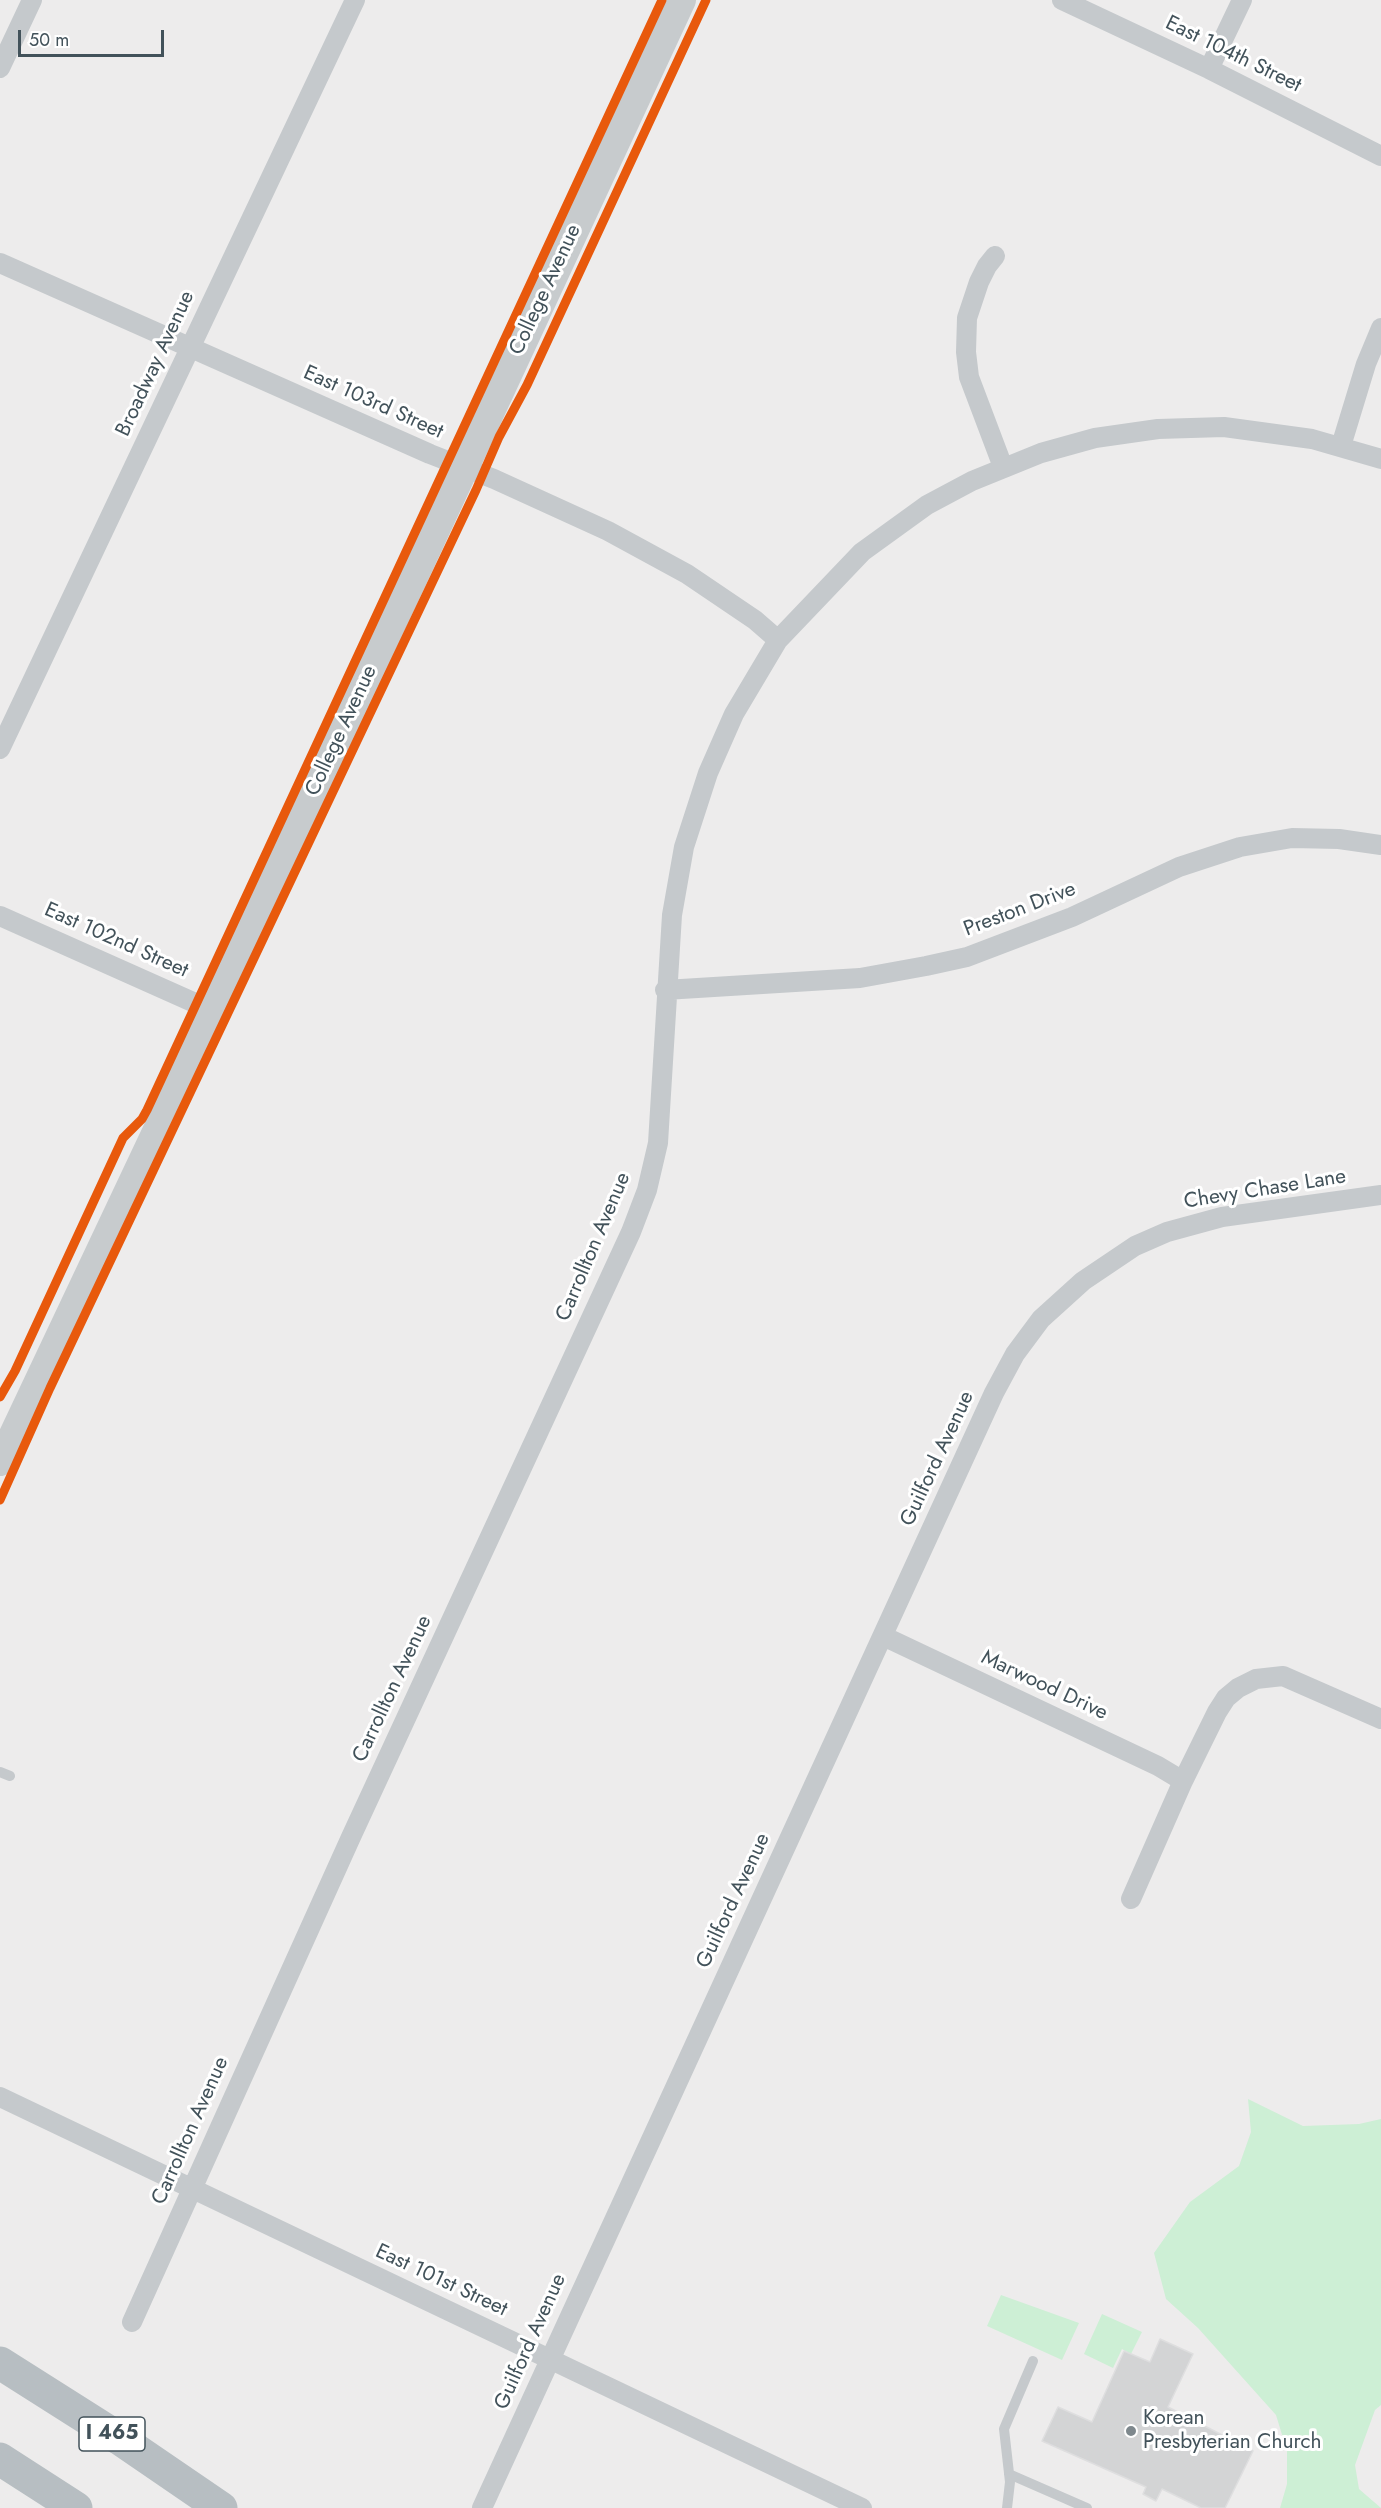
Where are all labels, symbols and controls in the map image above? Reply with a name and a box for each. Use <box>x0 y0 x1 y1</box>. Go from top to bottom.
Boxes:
street label: East 104th Street <box>1161 11 1305 99</box>
scale bar <box>21 18 166 56</box>
text: 50 m <box>29 27 69 53</box>
street label: College Avenue <box>505 221 587 359</box>
street label: Broadway Avenue <box>111 287 201 441</box>
street label: East 103rd Street <box>299 361 447 445</box>
street label: College Avenue <box>301 662 383 800</box>
street label: Preston Drive <box>961 877 1079 943</box>
street label: East 102nd Street <box>40 898 192 984</box>
street label: Chevy Chase Lane <box>1182 1165 1348 1215</box>
street label: Carrollton Avenue <box>551 1169 637 1325</box>
street label: Guilford Avenue <box>896 1388 980 1530</box>
street label: Carrollton Avenue <box>348 1612 438 1766</box>
street label: Marwood Drive <box>977 1646 1111 1726</box>
street label: Guilford Avenue <box>692 1830 776 1972</box>
street label: Carrollton Avenue <box>147 2053 235 2209</box>
street label: East 101st Street <box>371 2239 511 2323</box>
street label: Guilford Avenue <box>490 2270 572 2414</box>
place label: Korean Presbyterian Church <box>1143 2406 1321 2456</box>
road number: I 465 <box>79 2417 145 2451</box>
marker: Korean Presbyterian Church <box>1124 2424 1138 2438</box>

